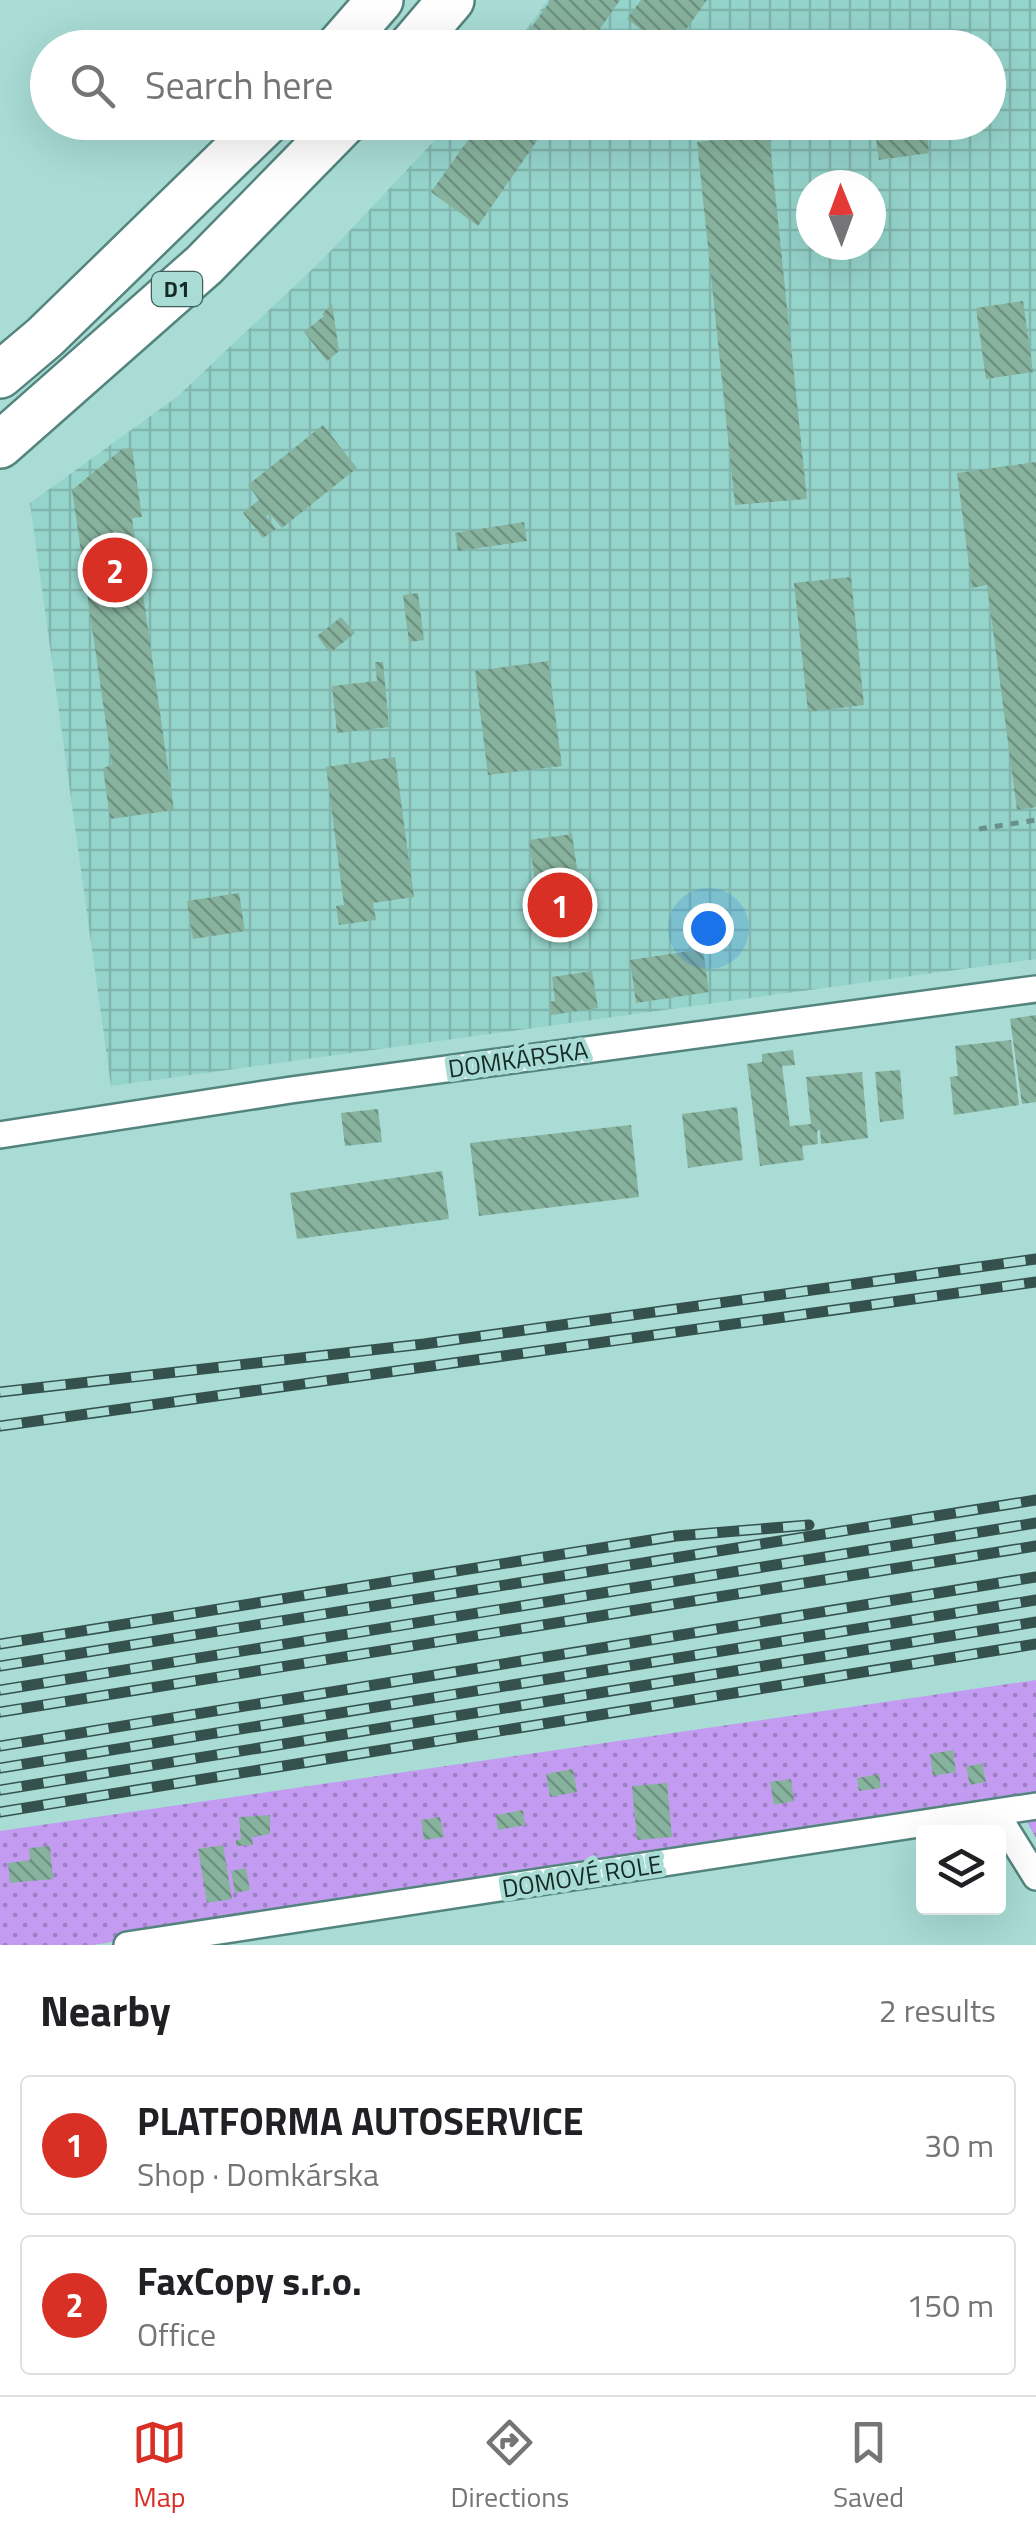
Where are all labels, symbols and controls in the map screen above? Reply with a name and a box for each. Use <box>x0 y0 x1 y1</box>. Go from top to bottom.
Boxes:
search box <box>30 30 1006 140</box>
text: Search here <box>145 56 333 114</box>
icon: search <box>65 58 120 113</box>
north arrow <box>796 170 886 260</box>
road number: D1 <box>152 272 202 306</box>
pin: 2 <box>82 532 148 608</box>
pin: 1 <box>528 868 592 942</box>
your location <box>683 903 734 954</box>
street label: DOMKÁRSKA <box>446 1030 590 1088</box>
map controls <box>916 1825 1006 1915</box>
button: layers <box>916 1825 1006 1915</box>
street label: DOMOVÉ ROLE <box>499 1845 665 1907</box>
text: Nearby <box>40 1978 171 2042</box>
text: 2 results <box>879 1986 996 2034</box>
text: PLATFORMA AUTOSERVICE <box>137 2092 584 2150</box>
text: 1 <box>66 2121 83 2169</box>
text: 30 m <box>924 2121 994 2169</box>
text: Shop · Domkárska <box>137 2150 379 2198</box>
text: FaxCopy s.r.o. <box>137 2252 362 2310</box>
text: 2 <box>66 2281 83 2329</box>
text: 150 m <box>906 2281 994 2329</box>
text: Office <box>137 2310 216 2358</box>
tab: Map <box>132 2415 187 2518</box>
tab: Directions <box>451 2415 569 2518</box>
tab: Saved <box>833 2415 904 2518</box>

